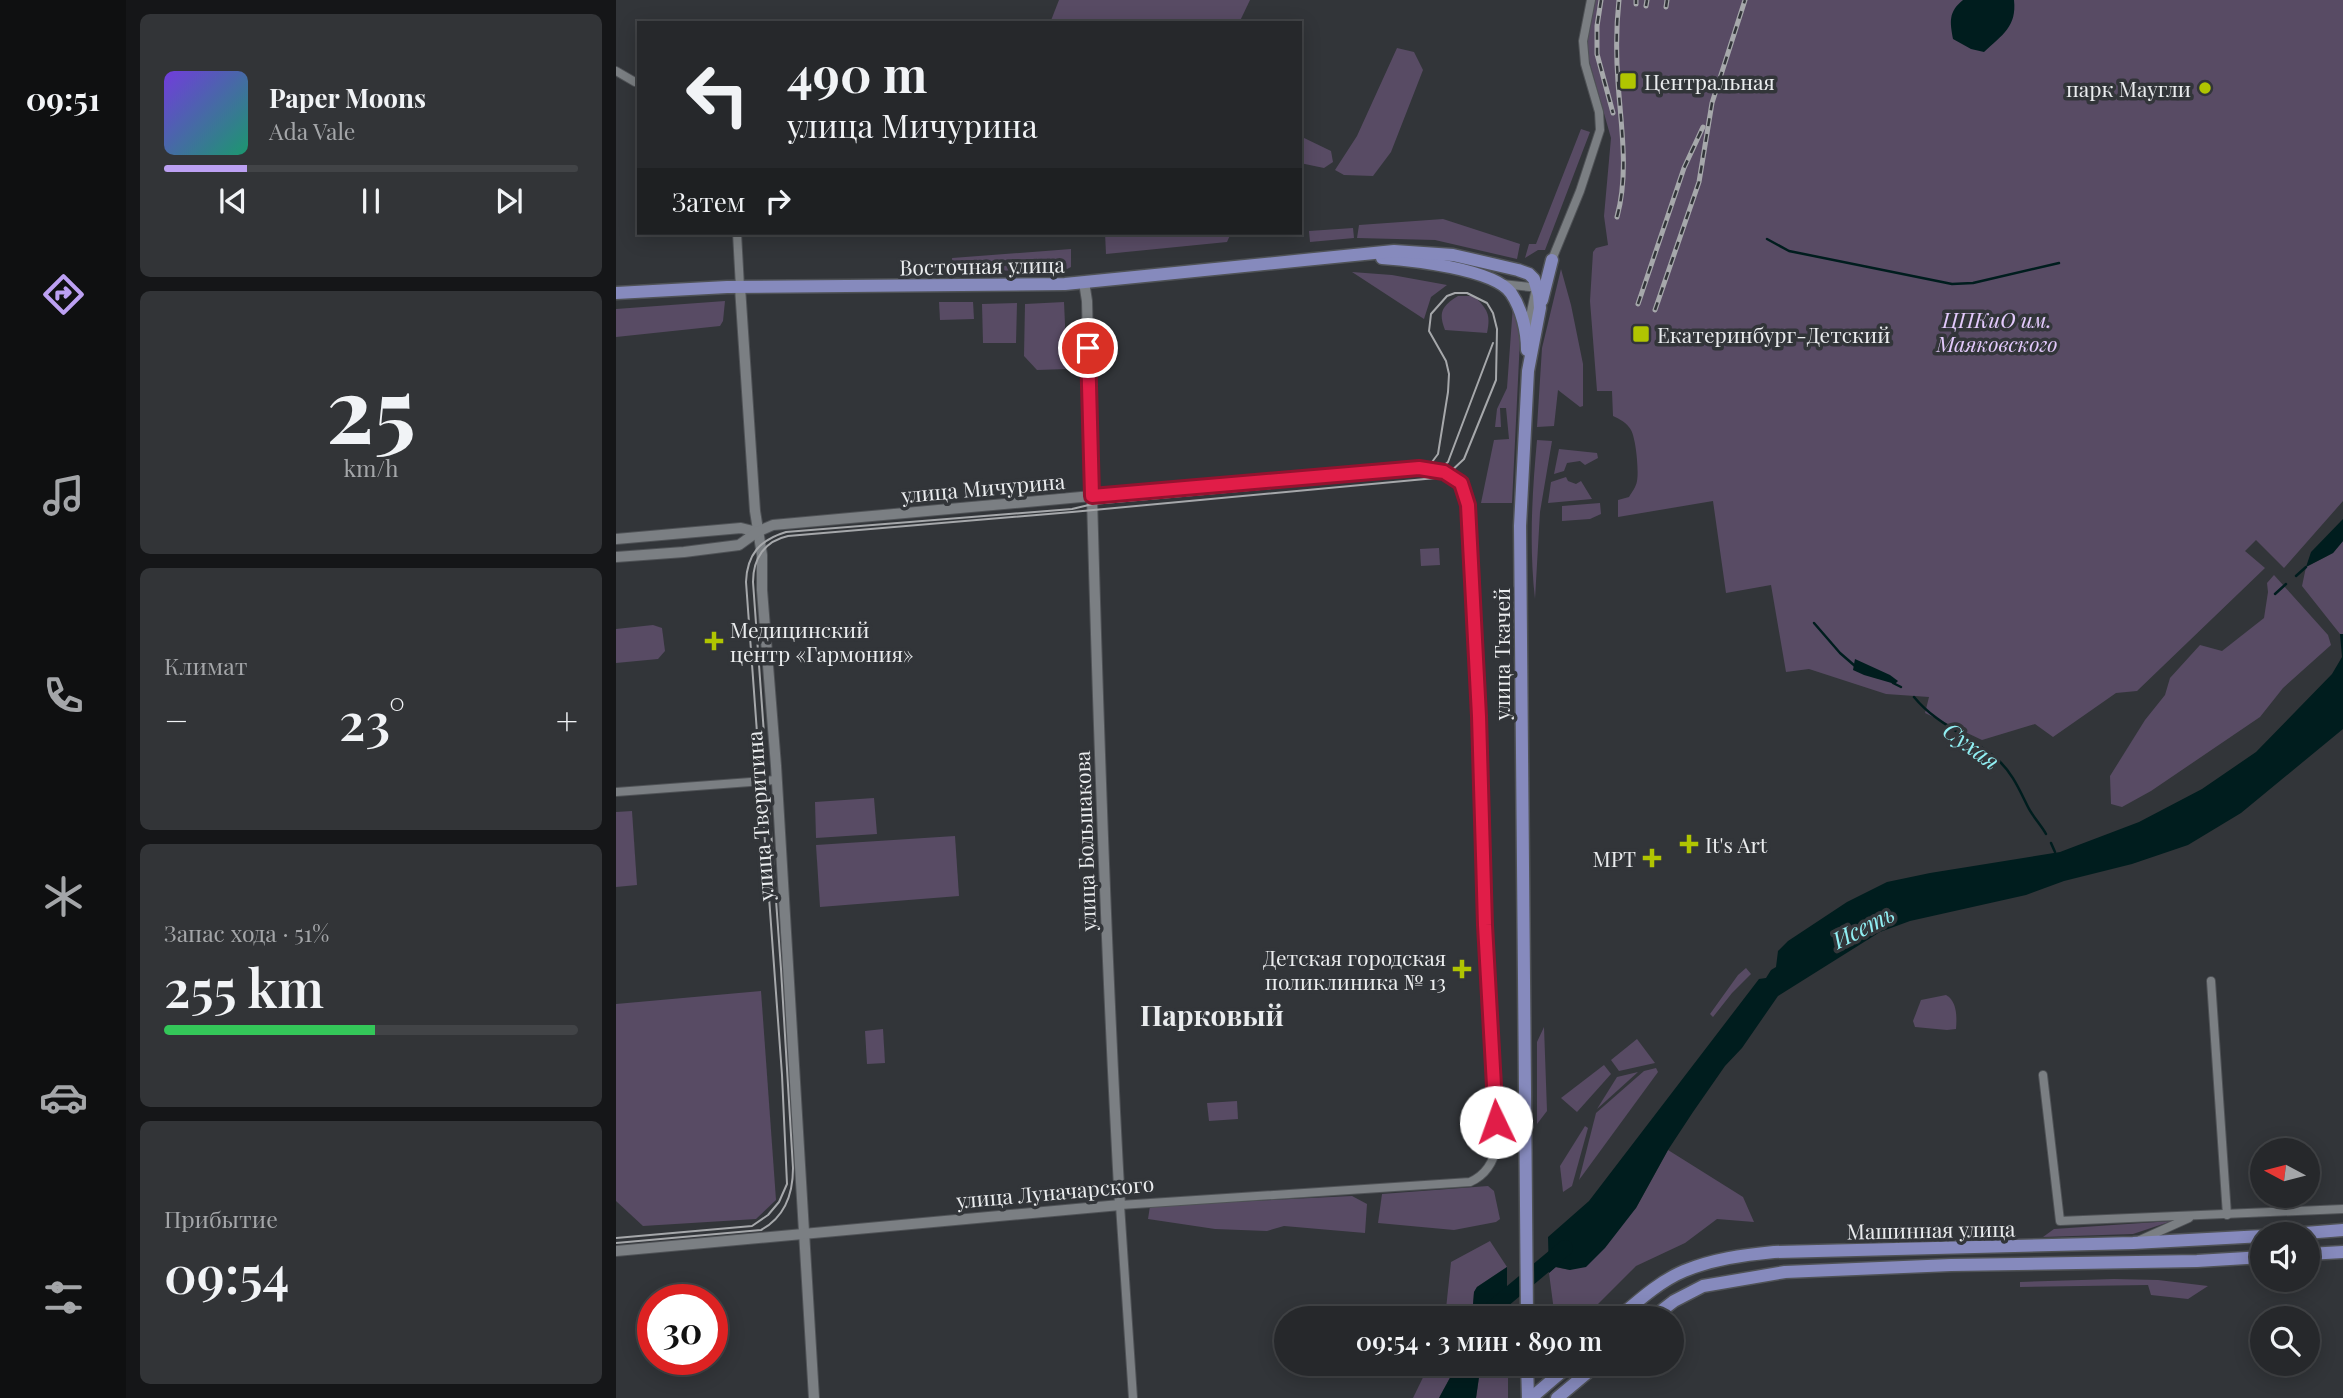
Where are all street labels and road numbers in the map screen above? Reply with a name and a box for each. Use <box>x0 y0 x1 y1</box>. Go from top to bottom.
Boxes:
street label: Восточная улица <box>899 250 1066 280</box>
street label: улица Мичурина <box>899 466 1067 508</box>
street label: улица Ткачей <box>1487 588 1515 721</box>
street label: улица Тверитина <box>739 729 779 903</box>
street label: улица Большакова <box>1067 750 1101 933</box>
street label: улица Луначарского <box>954 1168 1155 1214</box>
street label: Машинная улица <box>1846 1214 2016 1244</box>

